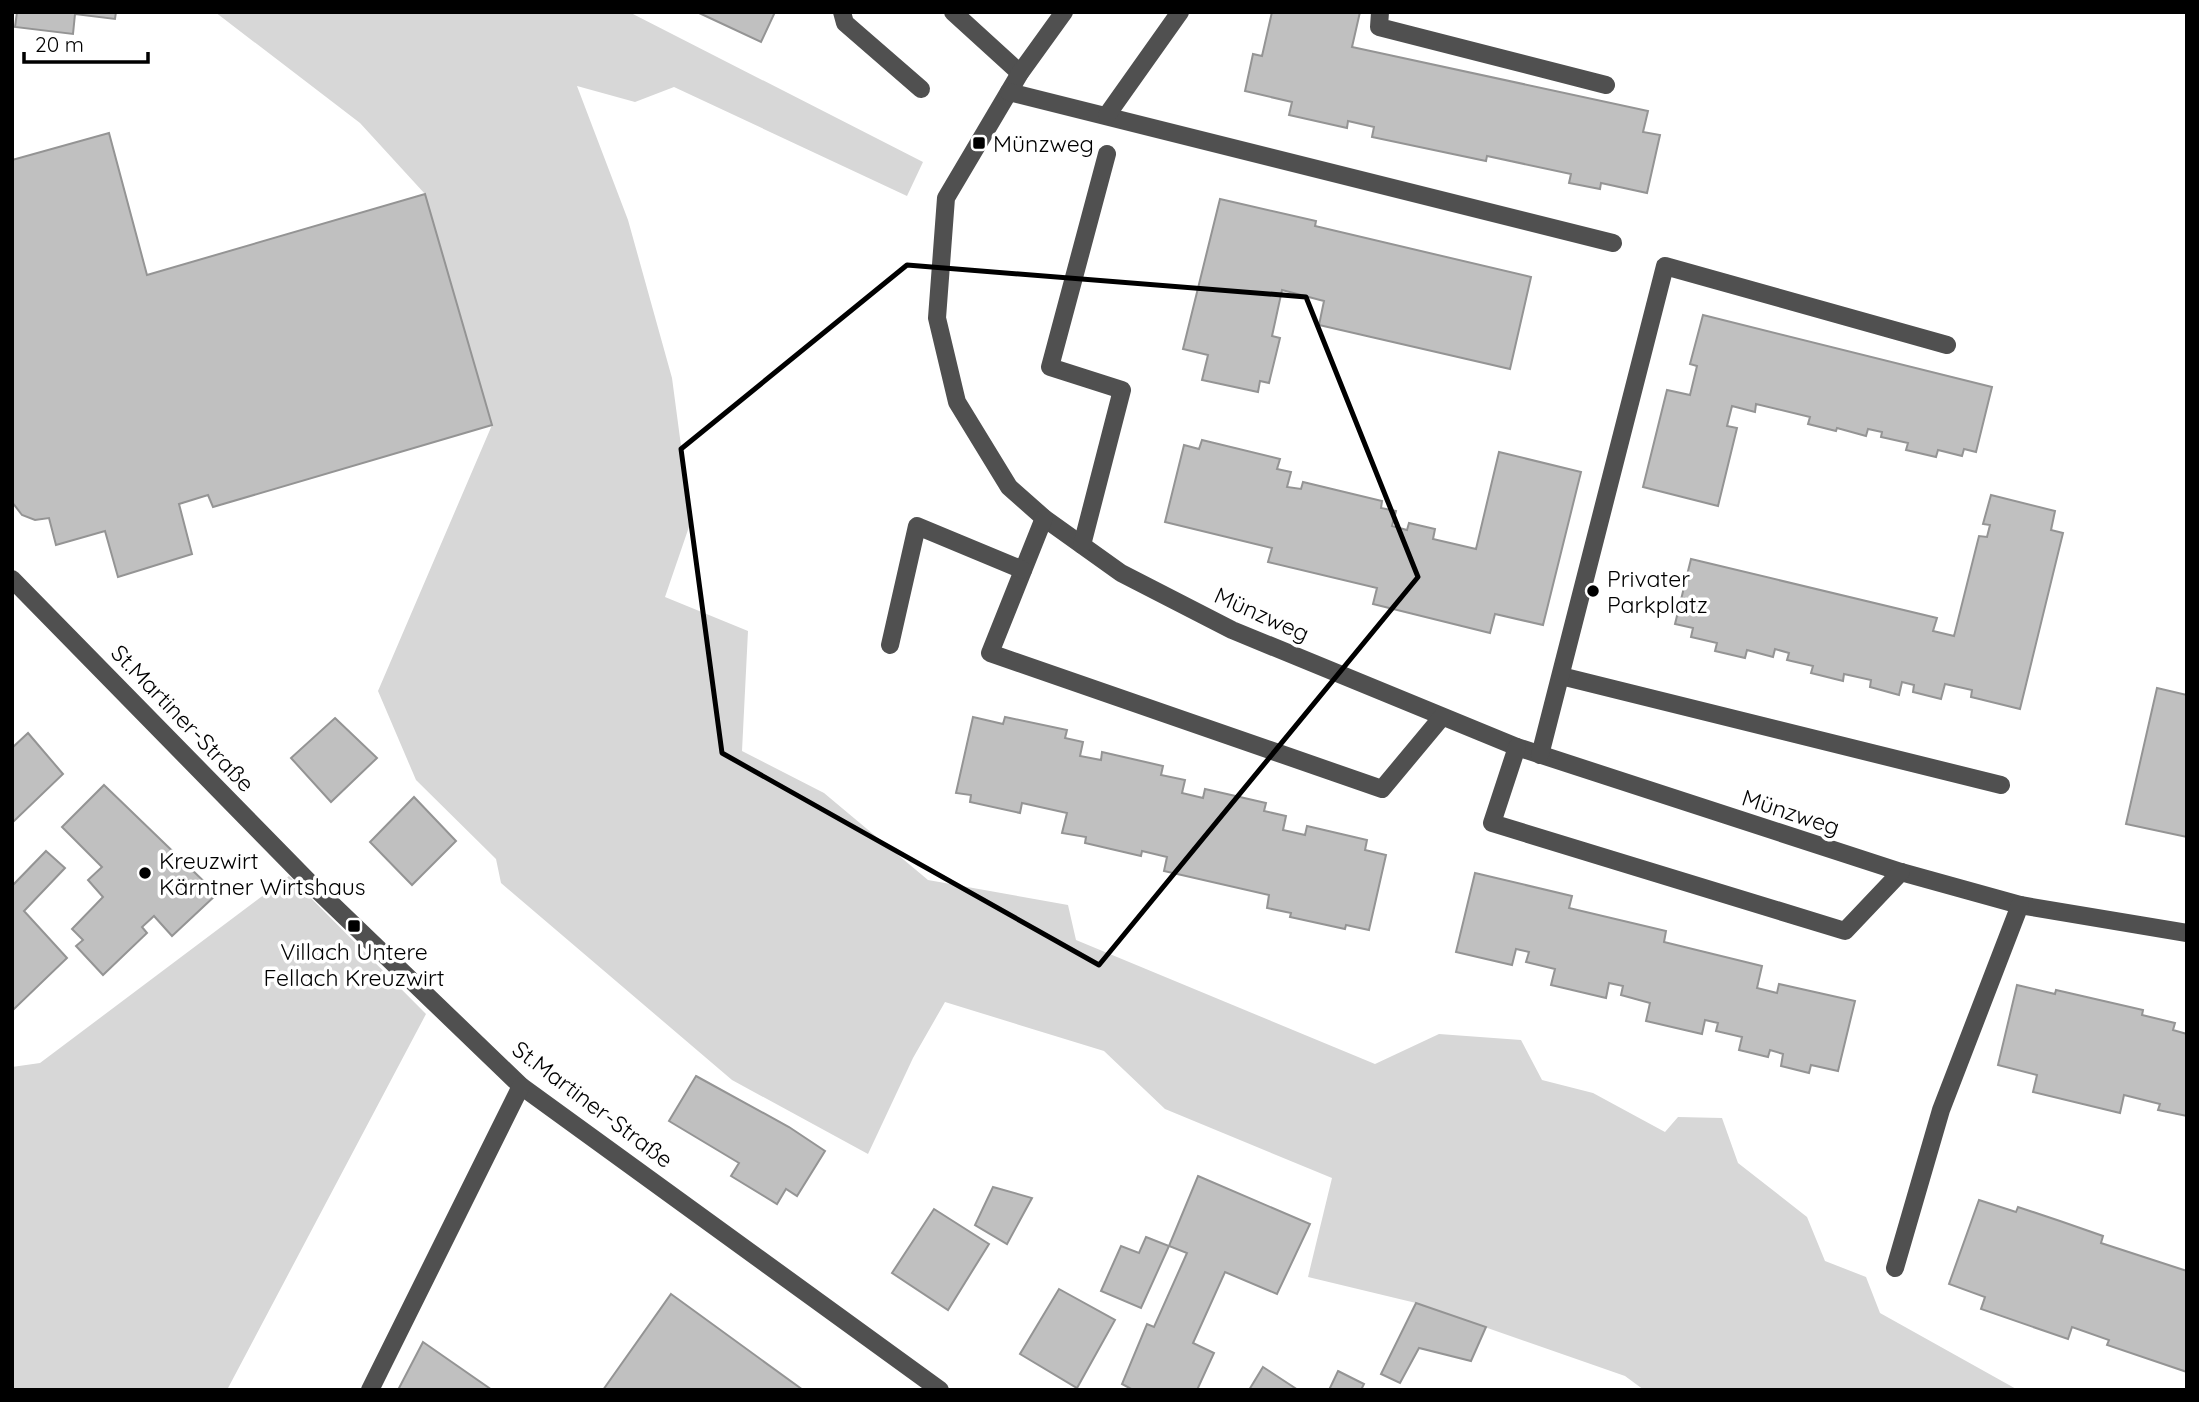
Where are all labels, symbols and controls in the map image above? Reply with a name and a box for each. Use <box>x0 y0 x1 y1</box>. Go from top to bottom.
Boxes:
scale bar <box>24 21 149 65</box>
text: 20 m <box>35 31 84 57</box>
place label: Münzweg <box>993 129 1094 158</box>
marker: Münzweg <box>971 135 987 151</box>
place label: Privater Parkplatz <box>1607 564 1708 619</box>
street label: Münzweg <box>1210 580 1314 648</box>
marker: Privater Parkplatz <box>1585 583 1601 599</box>
street label: St.Martiner-Straße <box>105 638 261 798</box>
street label: Münzweg <box>1739 783 1843 841</box>
place label: Kreuzwirt Kärntner Wirtshaus <box>159 846 366 901</box>
marker: Kreuzwirt Kärntner Wirtshaus <box>137 865 153 881</box>
marker: Villach Untere Fellach Kreuzwirt <box>346 918 362 934</box>
place label: Villach Untere Fellach Kreuzwirt <box>263 937 445 992</box>
street label: St.Martiner-Straße <box>507 1034 679 1174</box>

